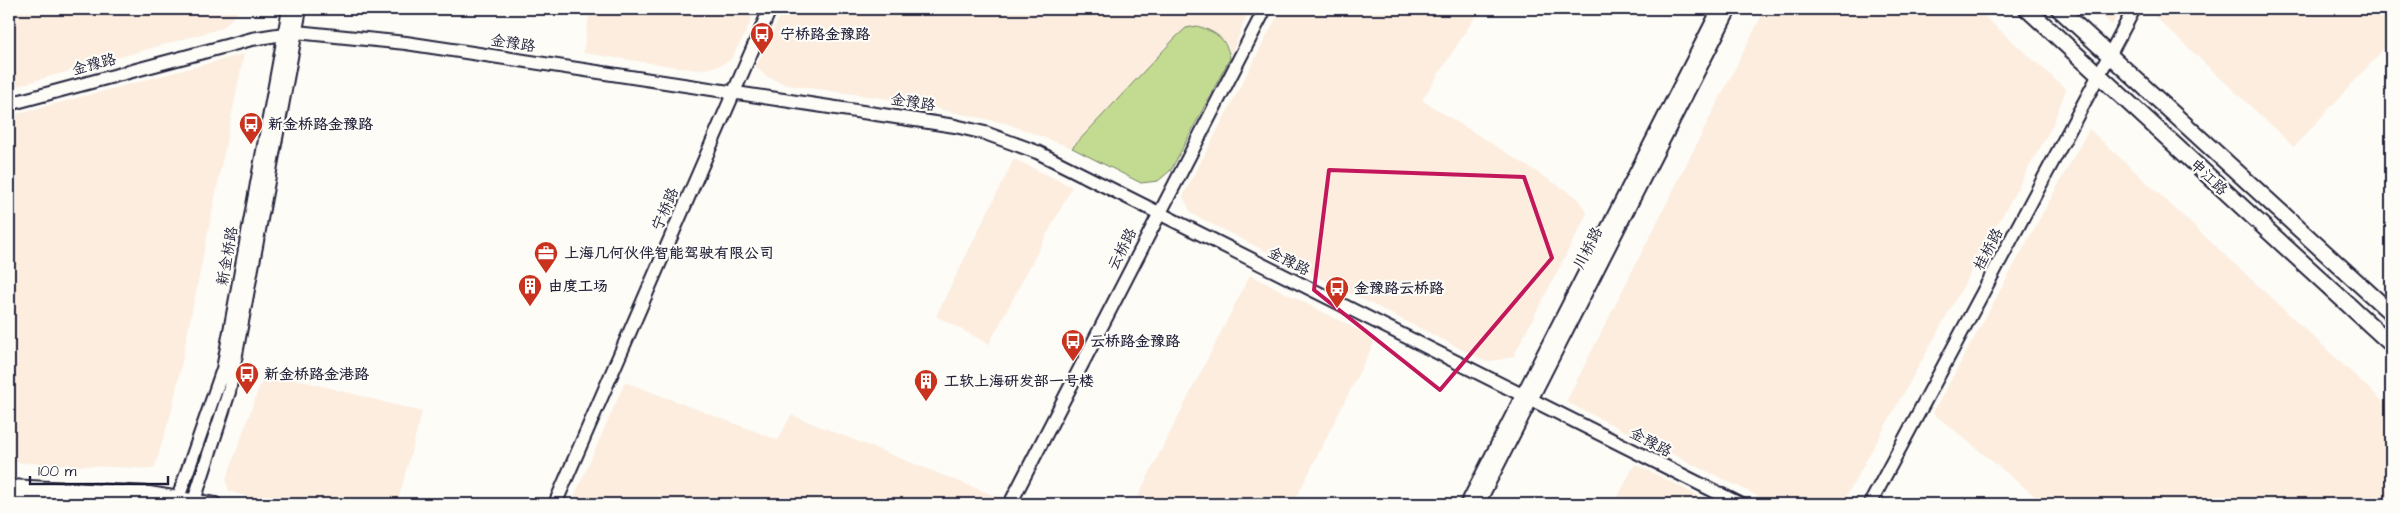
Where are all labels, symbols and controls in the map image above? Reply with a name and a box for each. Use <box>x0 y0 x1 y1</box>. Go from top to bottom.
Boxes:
bus stop icon: 宁桥路金豫路 <box>749 21 775 55</box>
place label: 宁桥路金豫路 <box>780 24 870 45</box>
street label: 金豫路 <box>489 30 537 57</box>
street label: 金豫路 <box>70 49 119 80</box>
street label: 金豫路 <box>889 89 937 116</box>
bus stop icon: 新金桥路金豫路 <box>238 111 264 145</box>
place label: 新金桥路金豫路 <box>268 114 373 135</box>
street label: 申江路 <box>2185 154 2232 200</box>
street label: 宁桥路 <box>647 184 684 234</box>
street label: 川桥路 <box>1569 223 1608 273</box>
street label: 云桥路 <box>1103 224 1142 274</box>
street label: 桂桥路 <box>1969 224 2008 274</box>
street label: 新金桥路 <box>212 225 243 287</box>
office icon: 上海几何伙伴智能驾驶有限公司 <box>533 240 559 274</box>
street label: 金豫路 <box>1264 242 1314 281</box>
place label: 上海几何伙伴智能驾驶有限公司 <box>564 243 774 264</box>
building icon: 由度工场 <box>517 273 543 307</box>
bus stop icon: 金豫路云桥路 <box>1324 275 1350 309</box>
place label: 由度工场 <box>548 276 608 297</box>
place label: 金豫路云桥路 <box>1354 278 1444 299</box>
bus stop icon: 云桥路金豫路 <box>1060 328 1086 362</box>
place label: 云桥路金豫路 <box>1090 331 1180 352</box>
bus stop icon: 新金桥路金港路 <box>234 361 260 395</box>
place label: 新金桥路金港路 <box>264 364 369 385</box>
building icon: 工软上海研发部一号楼 <box>913 368 939 402</box>
place label: 工软上海研发部一号楼 <box>944 371 1094 392</box>
street label: 金豫路 <box>1626 423 1676 462</box>
scale bar <box>30 453 168 485</box>
text: 100 m <box>38 461 77 482</box>

